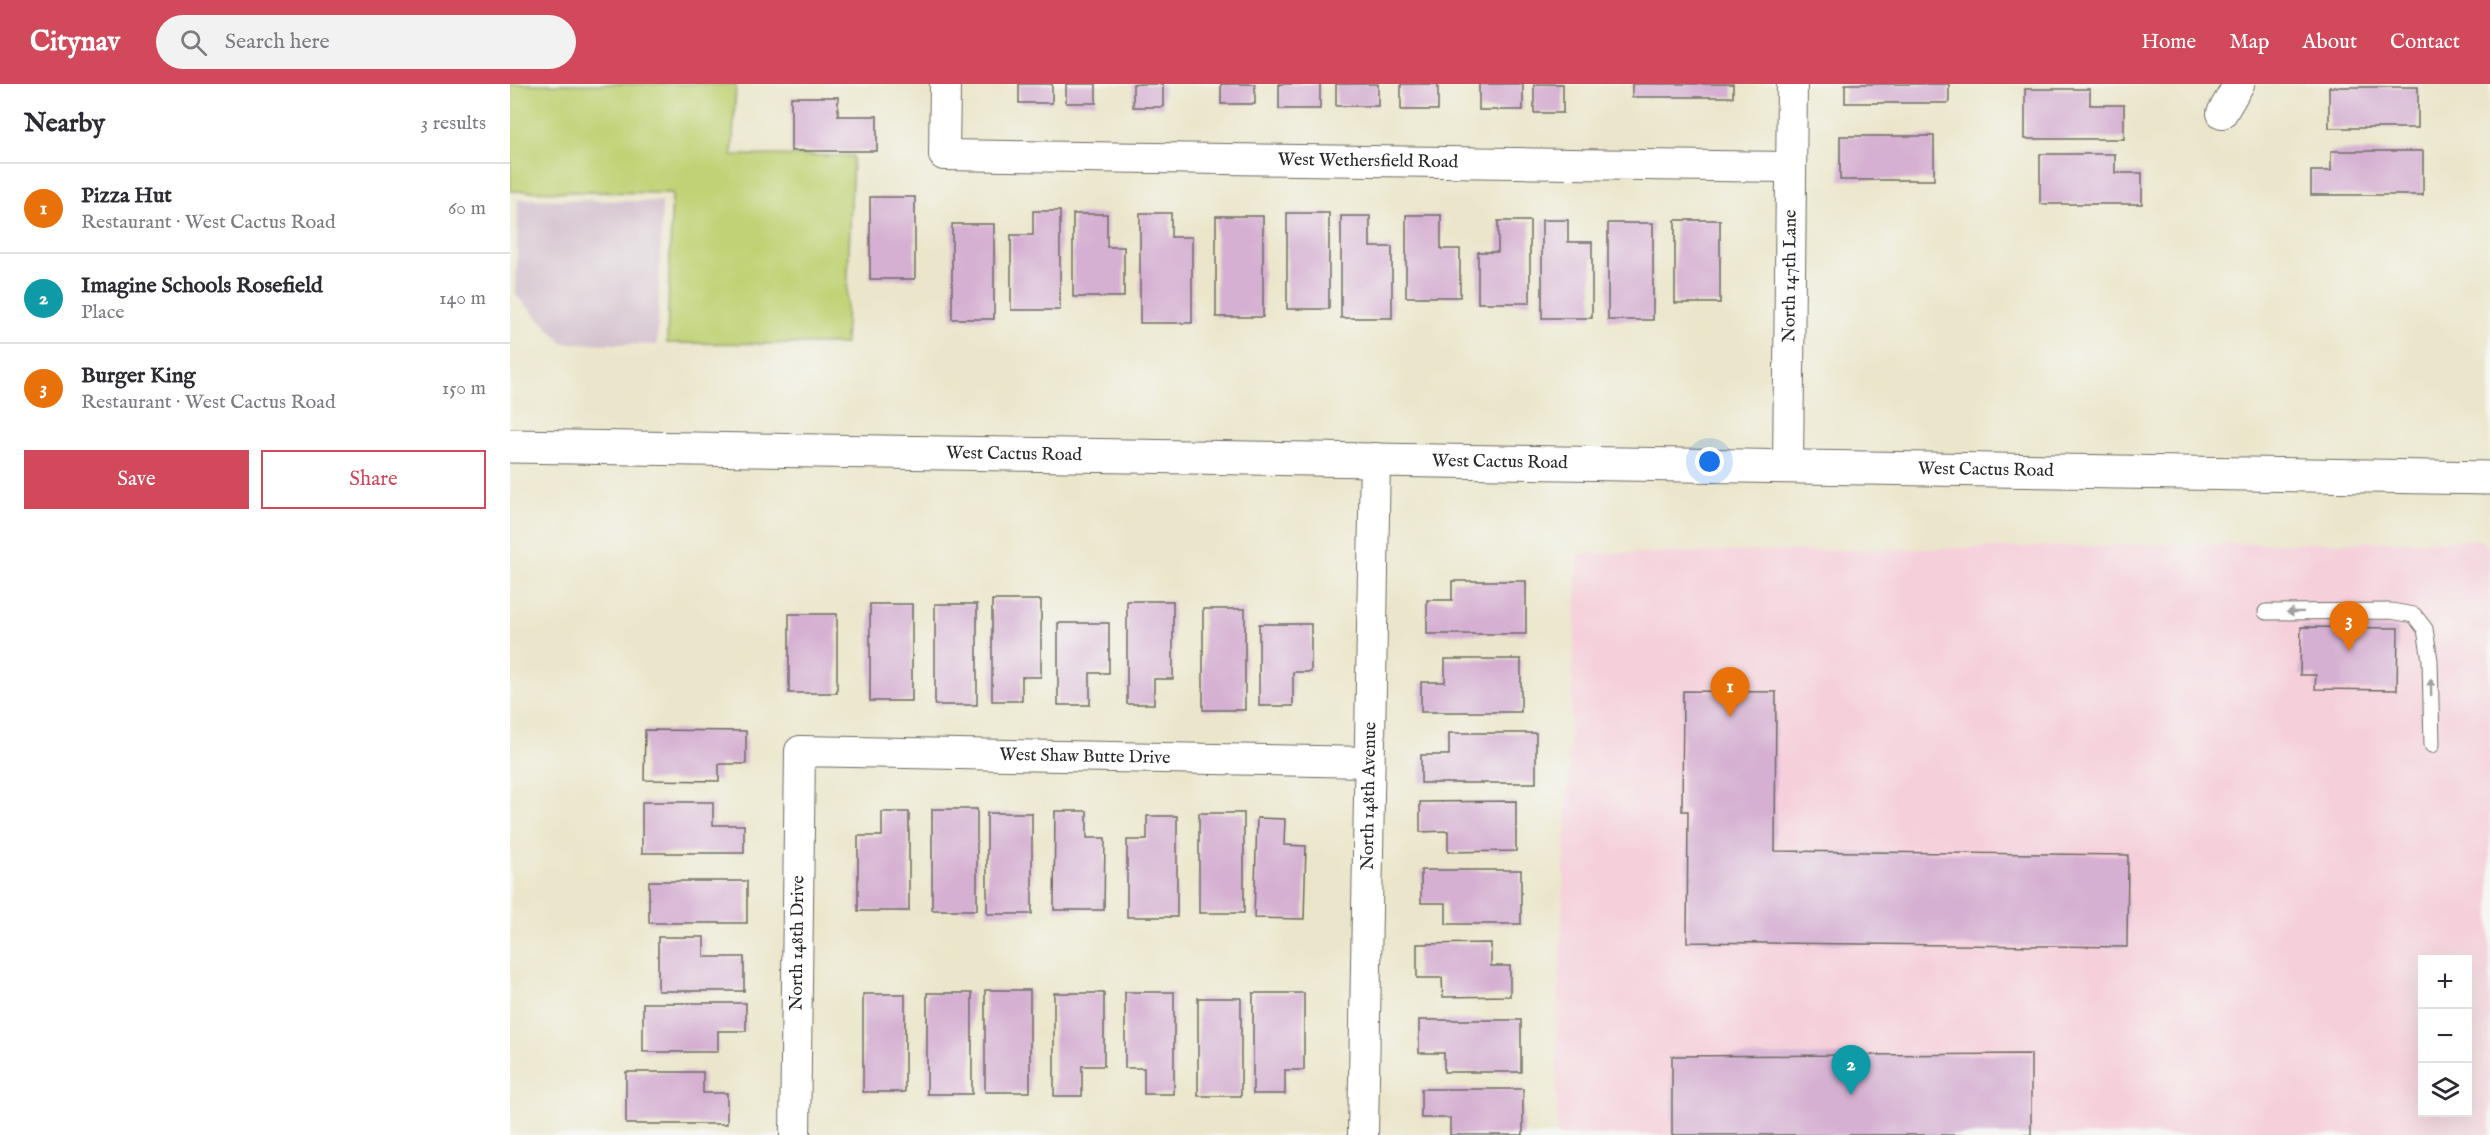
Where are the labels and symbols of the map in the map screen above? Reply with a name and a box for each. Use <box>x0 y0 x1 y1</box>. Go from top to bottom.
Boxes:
street label: West Wethersfield Road <box>1278 148 1459 174</box>
street label: North 147th Lane <box>1778 210 1802 342</box>
street label: West Cactus Road <box>946 442 1082 467</box>
your location <box>1695 447 1724 476</box>
street label: West Cactus Road <box>1432 449 1568 475</box>
street label: West Cactus Road <box>1918 457 2054 482</box>
pin: 3 <box>2330 602 2368 651</box>
one-way arrow <box>2286 607 2305 617</box>
pin: 1 <box>1710 668 1750 717</box>
one-way arrow <box>2426 677 2435 696</box>
street label: North 148th Avenue <box>1356 722 1382 870</box>
street label: West Shaw Butte Drive <box>999 743 1171 770</box>
street label: North 148th Drive <box>785 875 810 1011</box>
pin: 2 <box>1832 1046 1870 1095</box>

